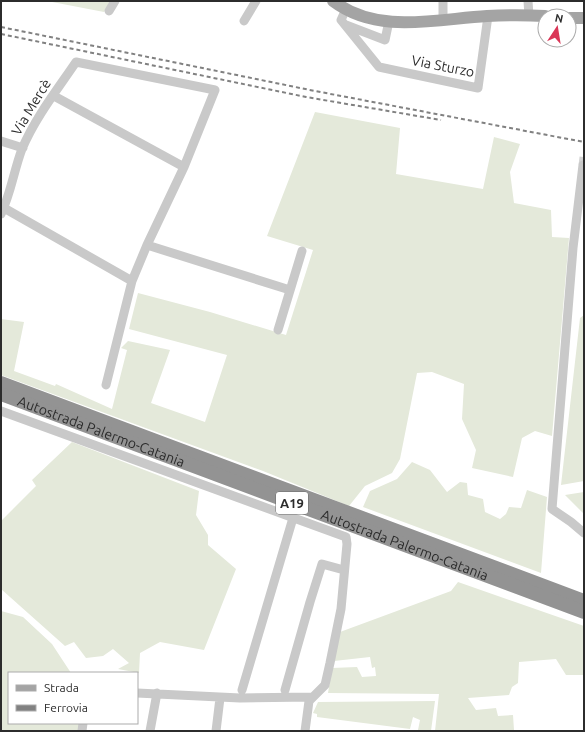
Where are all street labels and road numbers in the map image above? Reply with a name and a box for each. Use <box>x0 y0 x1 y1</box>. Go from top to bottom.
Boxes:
street label: Via Sturzo <box>410 52 476 80</box>
street label: Via Mercè <box>8 76 54 138</box>
street label: Autostrada Palermo-Catania <box>15 393 187 470</box>
road number: A19 <box>276 492 308 514</box>
street label: Autostrada Palermo-Catania <box>319 506 490 583</box>

